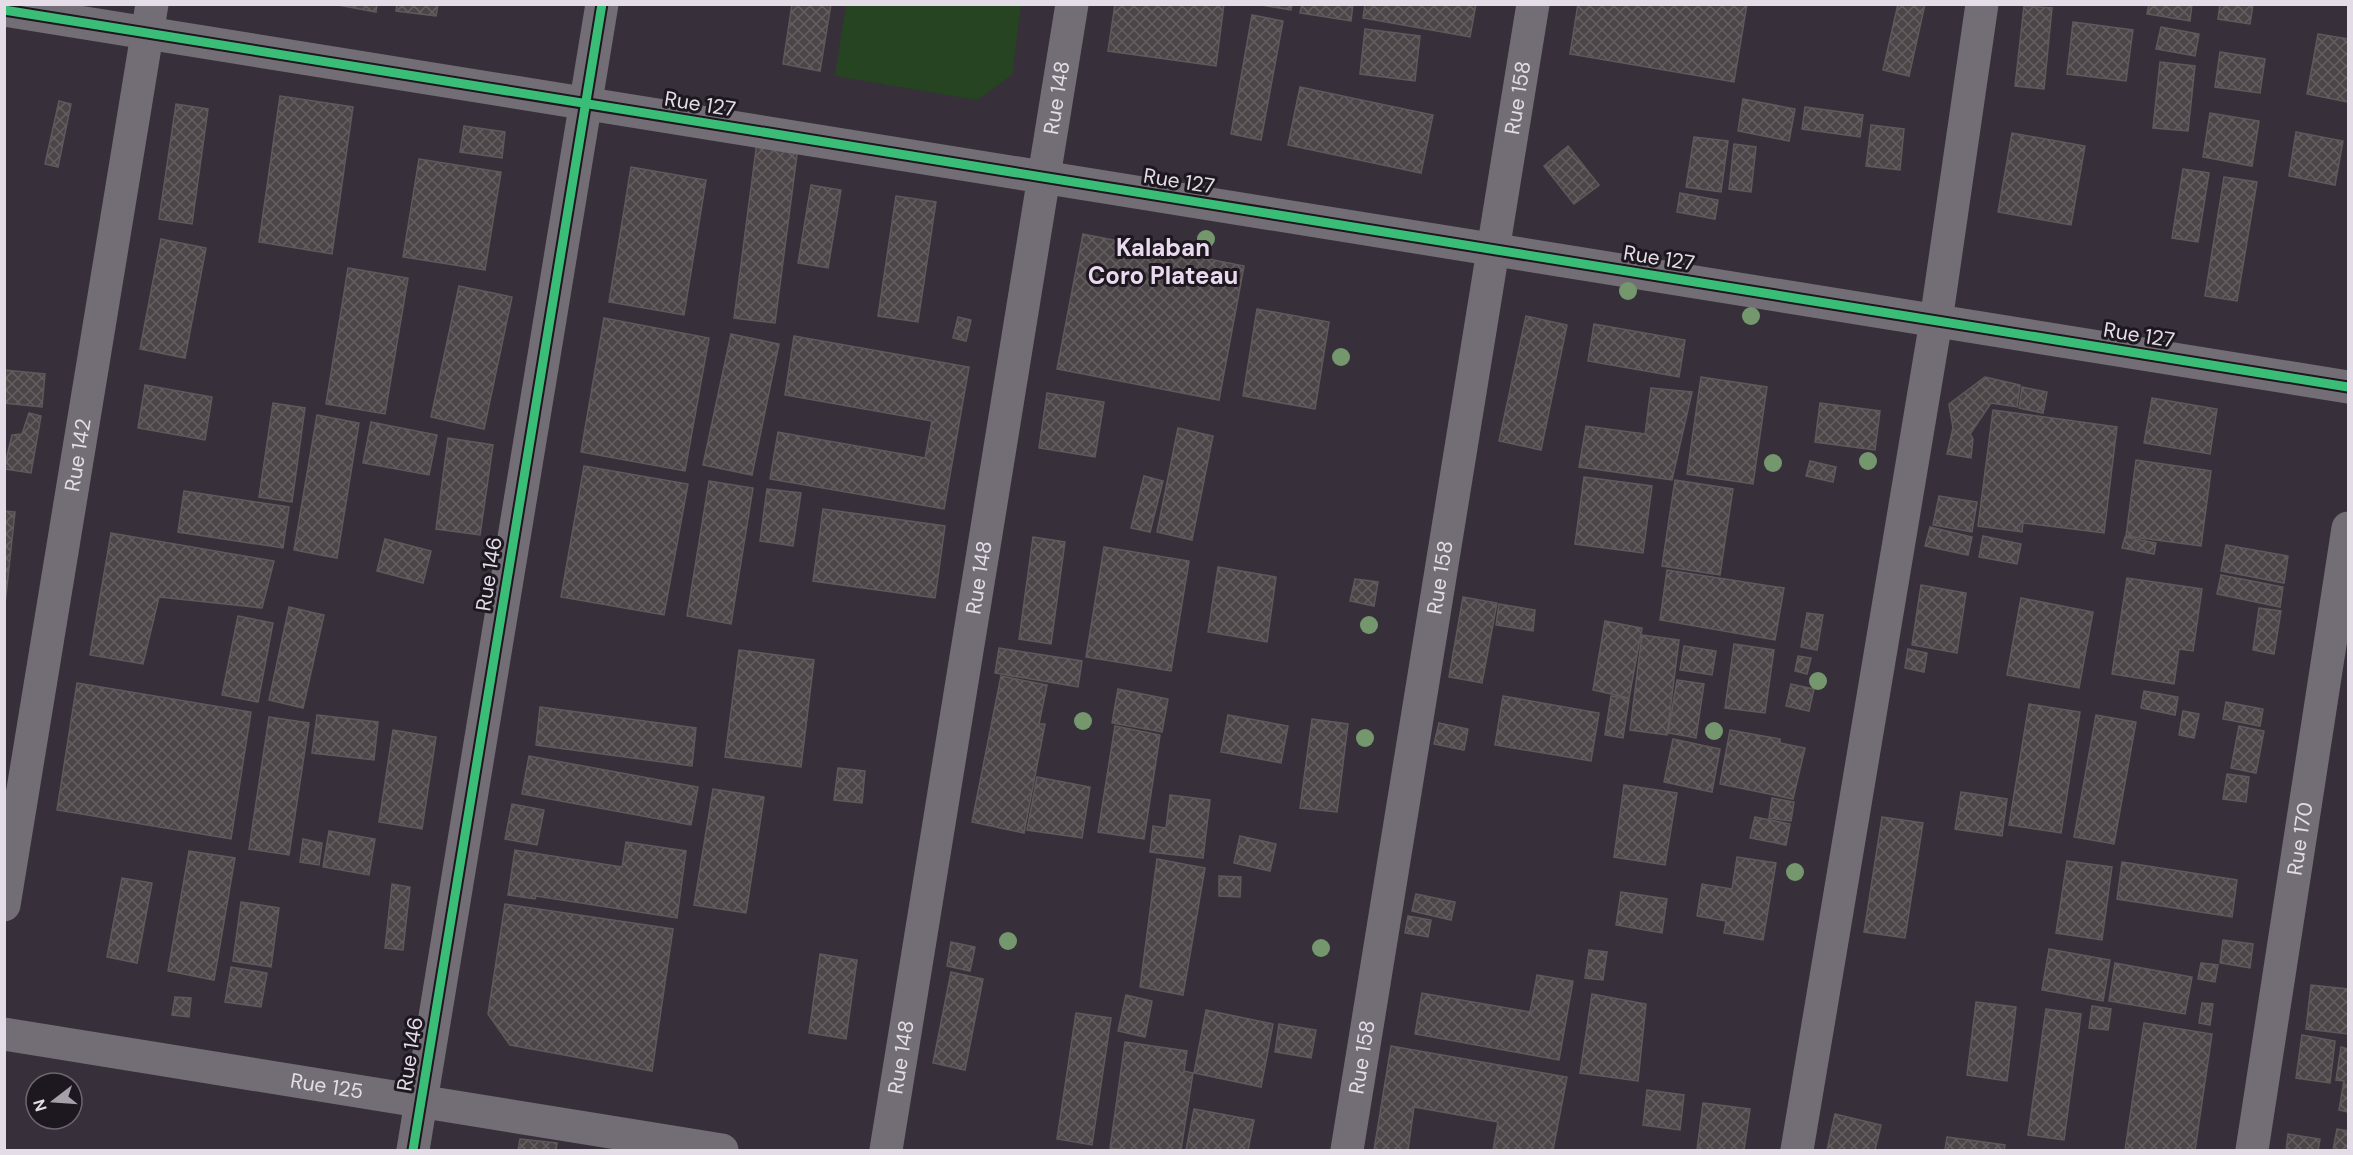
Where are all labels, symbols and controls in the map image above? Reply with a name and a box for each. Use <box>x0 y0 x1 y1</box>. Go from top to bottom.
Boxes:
street label: Rue 148 <box>1037 59 1077 137</box>
street label: Rue 158 <box>1498 59 1538 137</box>
street label: Rue 127 <box>662 85 738 123</box>
street label: Rue 127 <box>1141 162 1217 200</box>
district label: Kalaban Coro Plateau <box>1088 232 1238 291</box>
street label: Rue 127 <box>1621 239 1697 277</box>
street label: Rue 127 <box>2101 316 2177 354</box>
street label: Rue 142 <box>58 417 98 494</box>
street label: Rue 146 <box>469 535 509 613</box>
street label: Rue 148 <box>959 539 999 616</box>
street label: Rue 158 <box>1420 539 1460 616</box>
street label: Rue 170 <box>2281 800 2320 877</box>
street label: Rue 146 <box>390 1015 430 1093</box>
street label: Rue 148 <box>881 1018 921 1096</box>
street label: Rue 158 <box>1342 1018 1382 1096</box>
street label: Rue 125 <box>288 1066 365 1106</box>
north arrow <box>24 1071 84 1131</box>
text: N <box>28 1097 52 1114</box>

